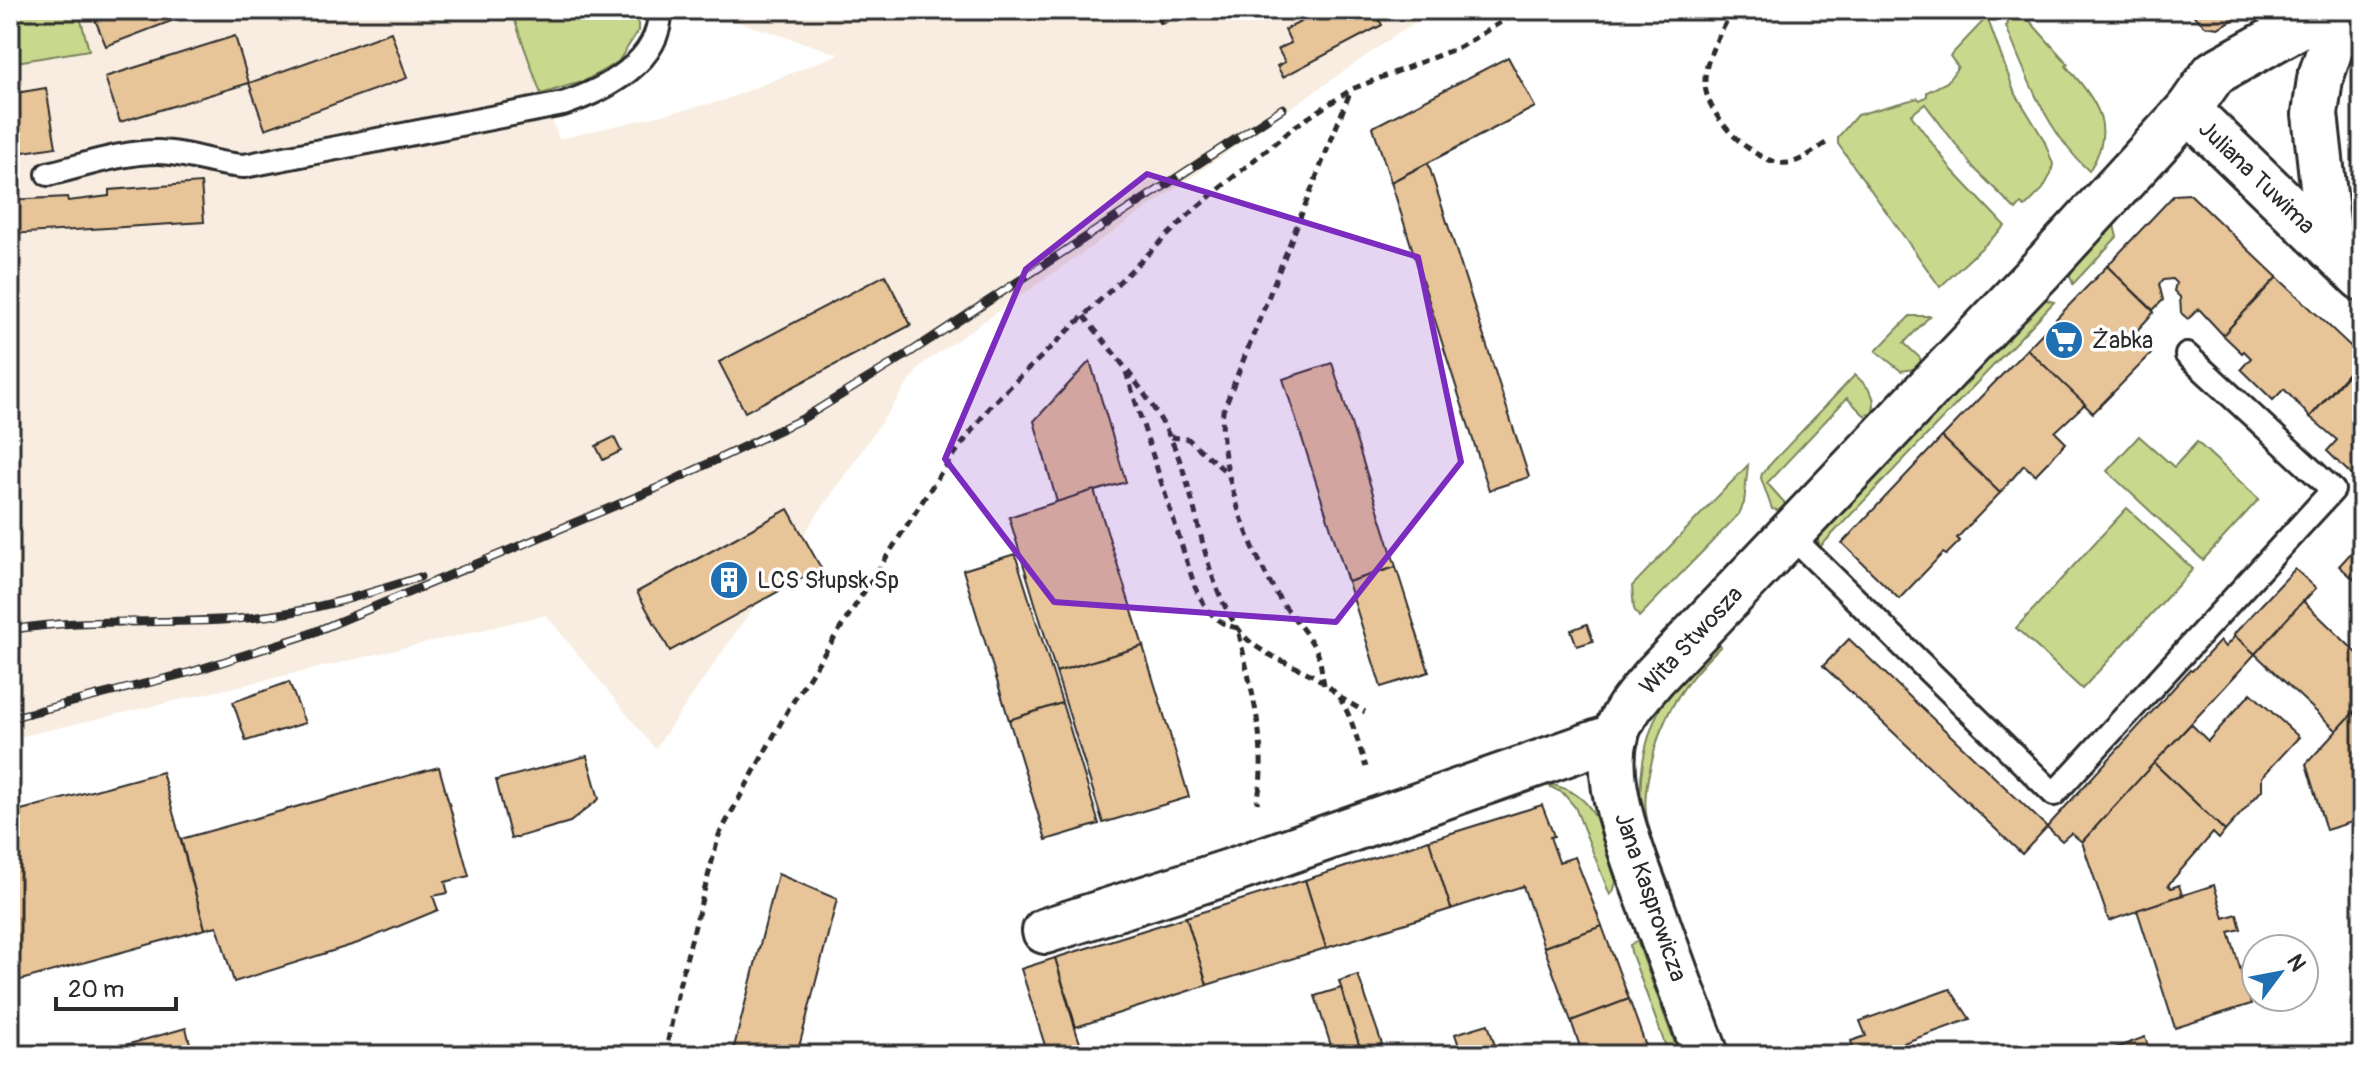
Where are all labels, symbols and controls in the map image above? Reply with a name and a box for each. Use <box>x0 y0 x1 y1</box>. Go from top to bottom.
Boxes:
street label: Juliana Tuwima <box>2192 114 2321 240</box>
supermarket icon: Żabka <box>2043 319 2085 361</box>
place label: Żabka <box>2092 326 2153 355</box>
building icon: LCS Słupsk Sp <box>708 559 750 601</box>
place label: LCS Słupsk Sp <box>757 566 899 595</box>
street label: Wita Stwosza <box>1634 580 1749 701</box>
street label: Jana Kasprowicza <box>1608 809 1693 985</box>
north arrow <box>2240 933 2320 1013</box>
text: N <box>2280 949 2312 977</box>
scale bar <box>56 961 176 1011</box>
text: 20 m <box>68 975 124 1004</box>

